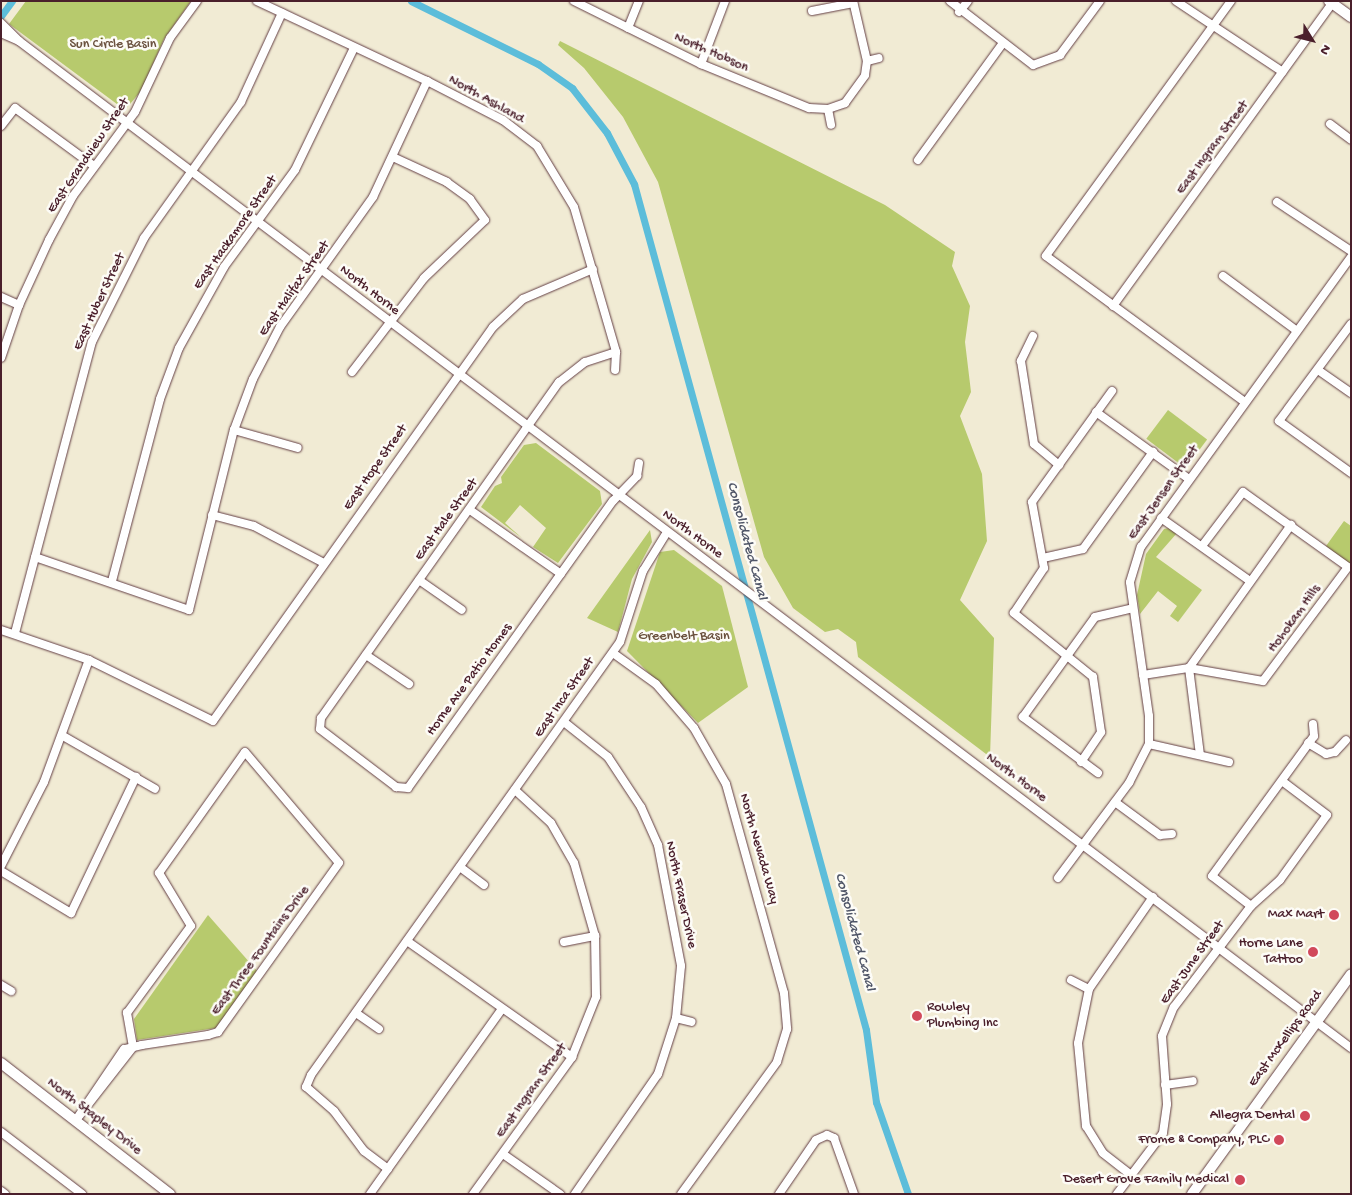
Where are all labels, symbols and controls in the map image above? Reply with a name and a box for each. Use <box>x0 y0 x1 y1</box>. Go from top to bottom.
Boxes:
north arrow <box>1287 15 1337 65</box>
street label: North Hobson <box>671 29 751 77</box>
park label: Sun Circle Basin <box>70 37 156 53</box>
text: N <box>1315 40 1334 58</box>
street label: North Ashland <box>445 72 527 128</box>
street label: East Grandview Street <box>44 95 134 217</box>
street label: East Ingram Street <box>1173 98 1253 198</box>
street label: East Hackamore Street <box>190 173 282 293</box>
street label: East Halifax Street <box>256 238 334 340</box>
street label: East Huber Street <box>70 251 130 353</box>
street label: North Horne <box>335 262 403 320</box>
street label: East Hope Street <box>340 422 412 514</box>
street label: East Jensen Street <box>1125 442 1203 544</box>
street label: East Hale Street <box>412 476 482 564</box>
water label: Consolidated Canal <box>722 480 770 602</box>
street label: North Horne <box>658 507 726 563</box>
street label: Hohokam Hills <box>1265 582 1325 656</box>
street label: Horne Ave Patio Homes <box>424 621 516 739</box>
park label: Greenbelt Basin <box>638 629 730 645</box>
street label: East Inca Street <box>531 655 599 741</box>
street label: North Horne <box>982 750 1050 806</box>
street label: North Nevada Way <box>734 792 782 906</box>
street label: North Fraser Drive <box>660 840 700 950</box>
water label: Consolidated Canal <box>830 871 878 993</box>
street label: East Three Fountains Drive <box>208 883 314 1019</box>
place label: Max Mart <box>1268 907 1324 923</box>
marker: Max Mart <box>1328 909 1340 921</box>
street label: East June Street <box>1157 918 1229 1008</box>
place label: Horne Lane Tattoo <box>1239 936 1303 969</box>
marker: Horne Lane Tattoo <box>1307 946 1319 958</box>
street label: East McKellips Road <box>1245 987 1327 1091</box>
place label: Rowley Plumbing Inc <box>927 1000 997 1032</box>
marker: Rowley Plumbing Inc <box>911 1010 923 1022</box>
street label: East Ingram Street <box>493 1040 571 1142</box>
street label: North Stapley Drive <box>43 1075 145 1159</box>
place label: Allegra Dental <box>1210 1108 1295 1124</box>
marker: Allegra Dental <box>1299 1110 1311 1122</box>
place label: Frome & Company, PLC <box>1138 1132 1269 1148</box>
marker: Frome & Company, PLC <box>1273 1134 1285 1146</box>
place label: Desert Grove Family Medical <box>1064 1172 1229 1188</box>
marker: Desert Grove Family Medical <box>1233 1173 1247 1187</box>

